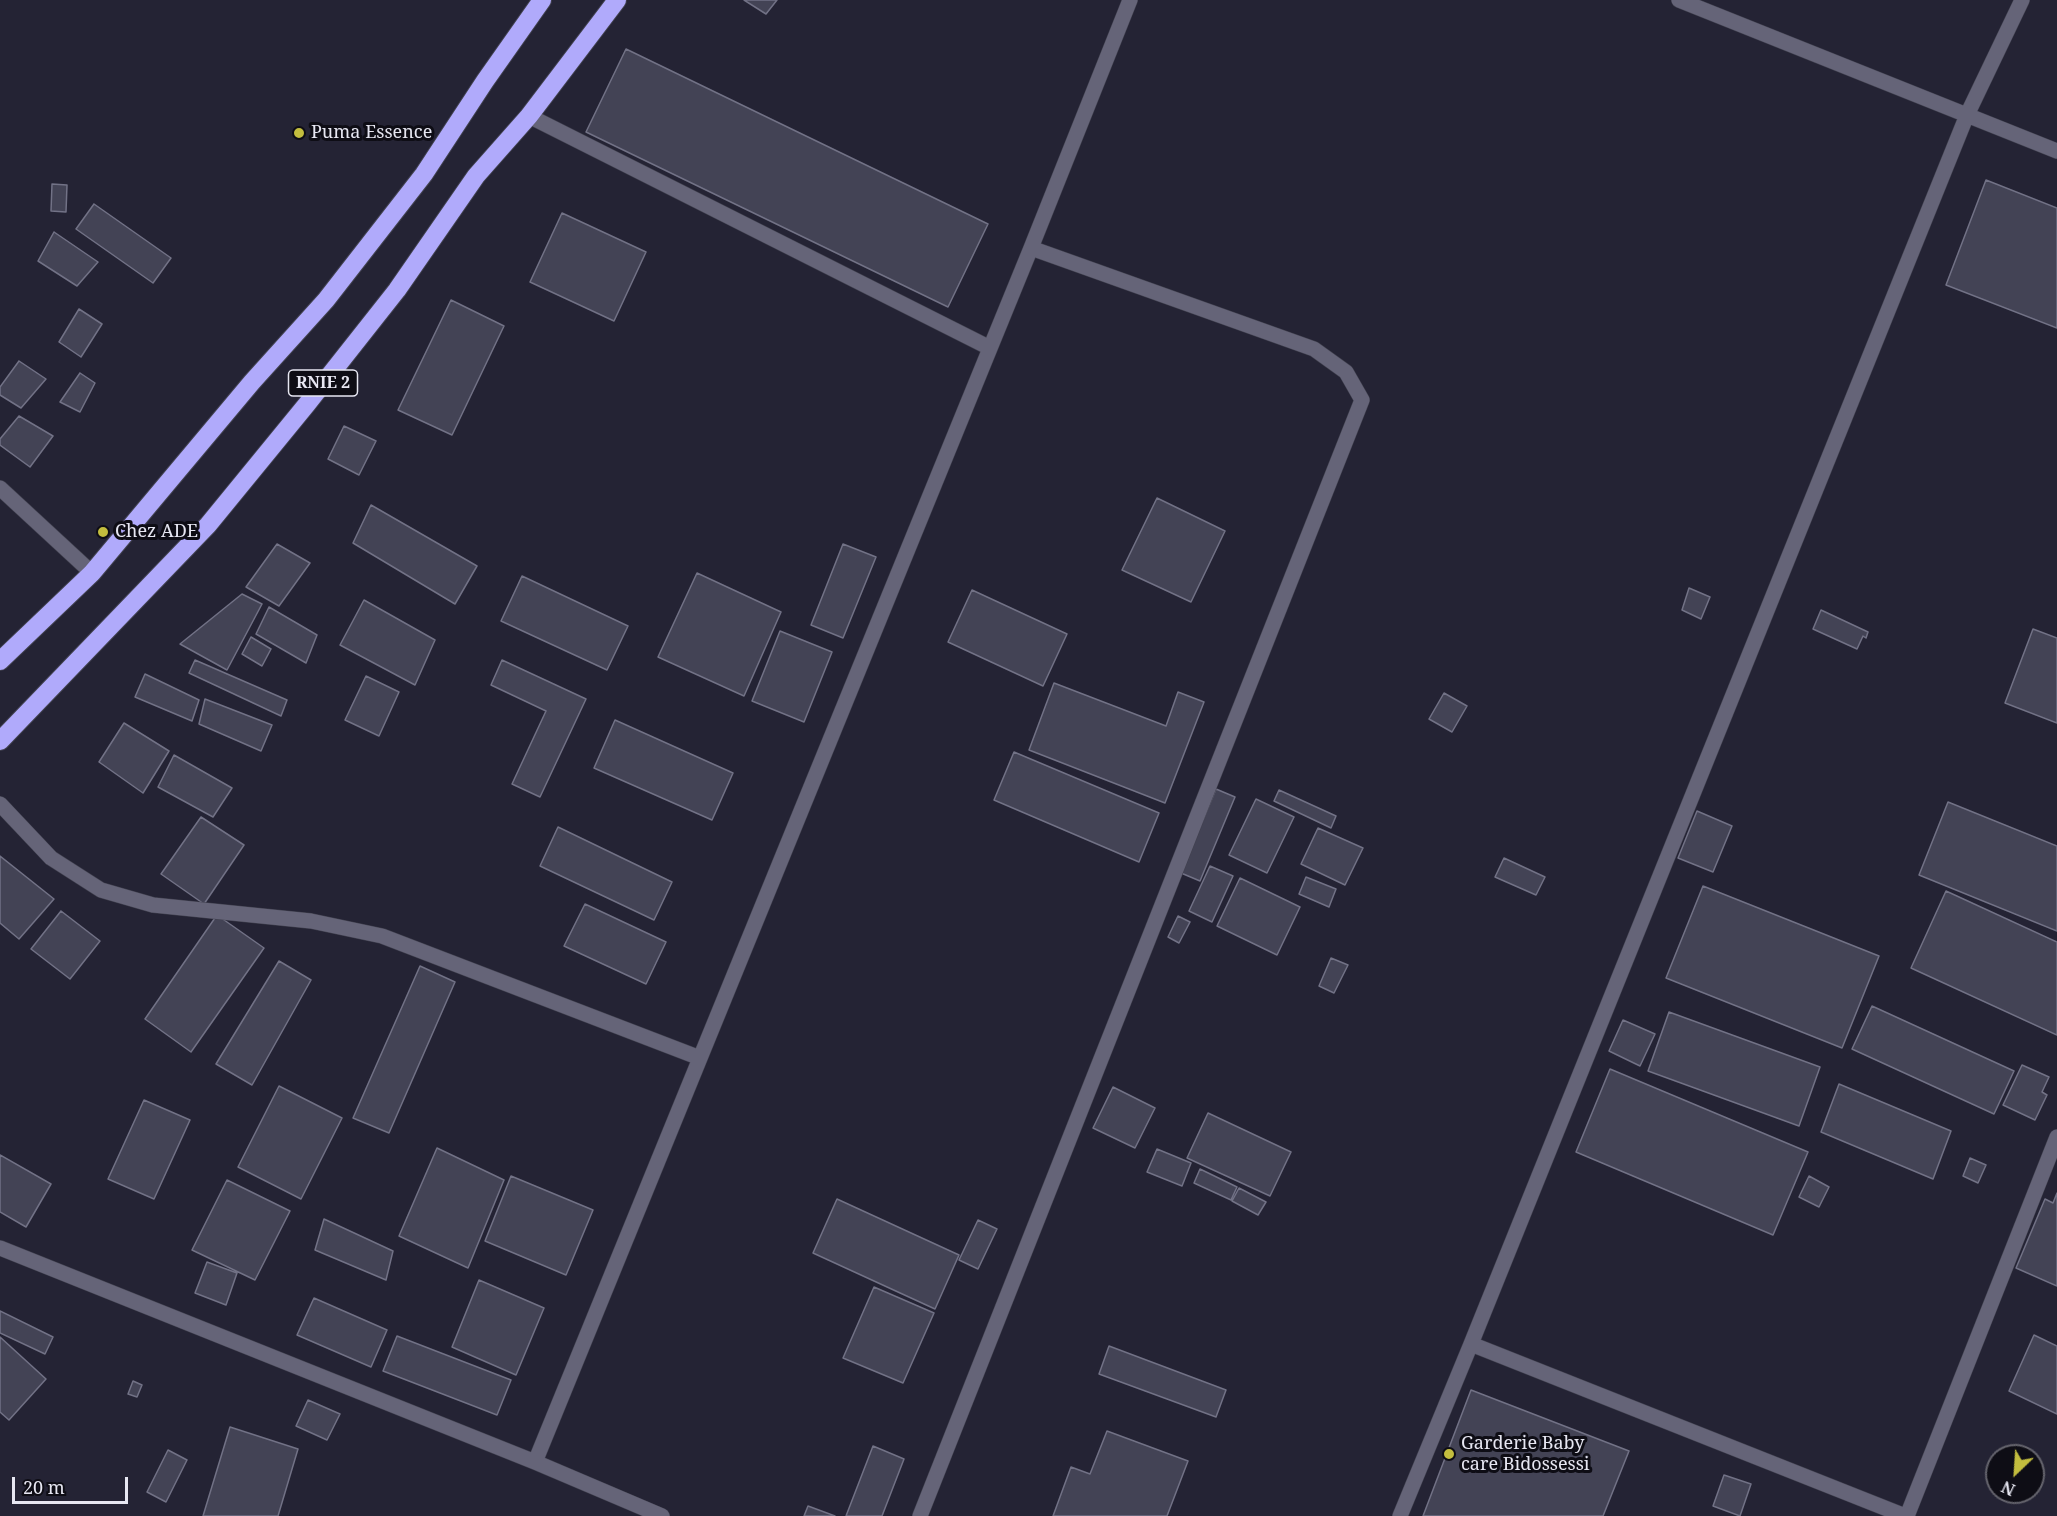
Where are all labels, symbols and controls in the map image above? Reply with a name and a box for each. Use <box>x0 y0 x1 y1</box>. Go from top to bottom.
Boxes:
place label: Puma Essence <box>311 122 432 144</box>
marker: Puma Essence <box>292 126 306 140</box>
road number: RNIE 2 <box>288 370 358 396</box>
place label: Chez ADE <box>115 521 198 543</box>
marker: Chez ADE <box>96 525 110 539</box>
place label: Garderie Baby care Bidossessi <box>1461 1433 1590 1476</box>
north arrow <box>1985 1444 2045 1504</box>
marker: Garderie Baby care Bidossessi <box>1442 1447 1456 1461</box>
scale bar <box>15 1465 130 1503</box>
text: 20 m <box>23 1475 65 1499</box>
text: N <box>1998 1476 2019 1501</box>

